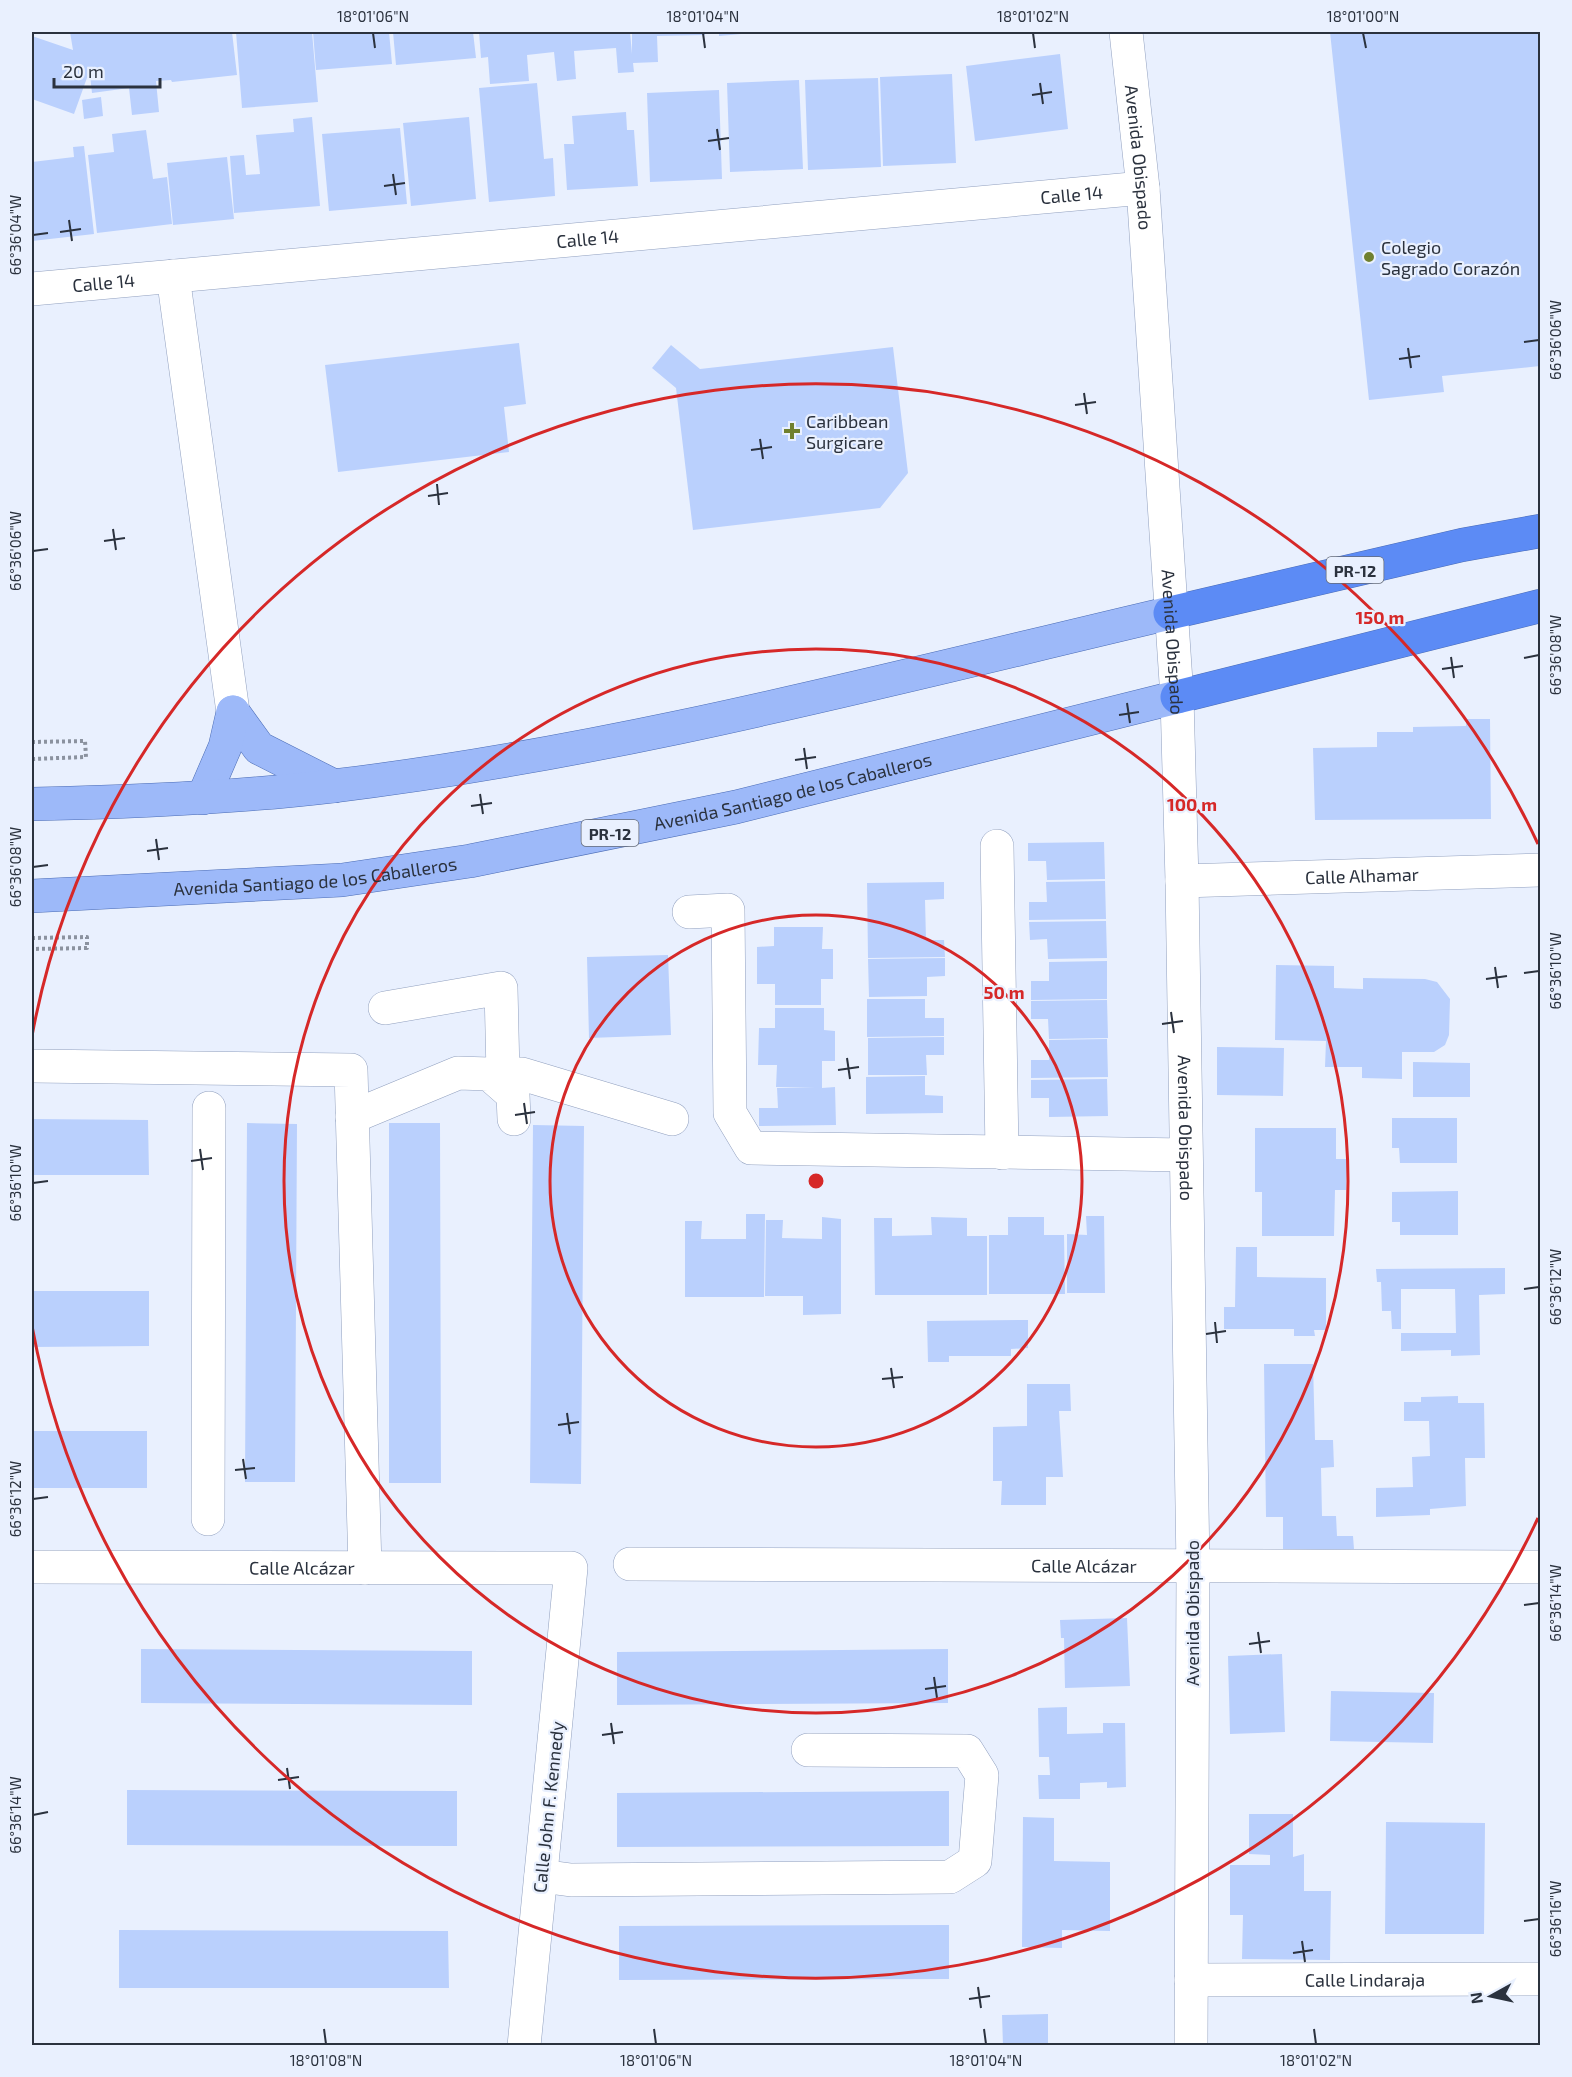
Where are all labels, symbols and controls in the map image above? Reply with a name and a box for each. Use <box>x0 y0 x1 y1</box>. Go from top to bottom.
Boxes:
text: 18°01'06"N <box>337 7 409 25</box>
text: 18°01'04"N <box>667 7 739 25</box>
text: 18°01'02"N <box>997 7 1069 25</box>
text: 18°01'00"N <box>1327 7 1399 25</box>
scale bar <box>54 51 160 89</box>
text: 20 m <box>63 60 104 82</box>
street label: Avenida Obispado <box>1121 84 1157 231</box>
street label: Calle 14 <box>1039 181 1104 208</box>
text: 66°36'04"W <box>6 195 24 275</box>
street label: Calle 14 <box>555 225 620 252</box>
place label: Colegio Sagrado Corazón <box>1381 236 1520 279</box>
marker: Colegio Sagrado Corazón <box>1362 250 1376 264</box>
street label: Calle 14 <box>71 269 136 296</box>
text: 66°36'06"W <box>1546 300 1564 380</box>
place label: Caribbean Surgicare <box>806 410 888 453</box>
marker: Caribbean Surgicare <box>783 422 801 440</box>
text: 66°36'06"W <box>6 511 24 591</box>
road number: PR-12 <box>1326 557 1384 583</box>
street label: Avenida Obispado <box>1157 569 1188 715</box>
text: 150 m <box>1356 606 1404 628</box>
text: 66°36'08"W <box>1546 615 1564 695</box>
street label: Avenida Santiago de los Caballeros <box>652 748 934 834</box>
text: 100 m <box>1167 793 1217 815</box>
road number: PR-12 <box>582 820 638 846</box>
text: 66°36'08"W <box>6 827 24 907</box>
street label: Avenida Santiago de los Caballeros <box>173 852 458 900</box>
street label: Calle Alhamar <box>1305 863 1419 888</box>
text: 66°36'10"W <box>1546 932 1564 1010</box>
text: 50 m <box>983 981 1025 1003</box>
street label: Avenida Obispado <box>1174 1055 1198 1201</box>
text: 66°36'10"W <box>6 1144 24 1222</box>
centre of rings <box>806 1171 826 1191</box>
text: 66°36'12"W <box>1546 1249 1564 1325</box>
text: 66°36'12"W <box>6 1461 24 1537</box>
street label: Avenida Obispado <box>1181 1540 1203 1686</box>
street label: Calle Alcázar <box>1031 1554 1137 1577</box>
street label: Calle Alcázar <box>249 1556 355 1579</box>
text: 66°36'14"W <box>1546 1564 1564 1642</box>
street label: Calle John F. Kennedy <box>528 1720 568 1894</box>
text: 66°36'14"W <box>6 1776 24 1854</box>
text: 66°36'16"W <box>1546 1881 1564 1957</box>
north arrow <box>1461 1966 1521 2026</box>
street label: Calle Lindaraja <box>1305 1968 1425 1991</box>
text: N <box>1465 1991 1486 2005</box>
text: 18°01'08"N <box>290 2051 362 2069</box>
text: 18°01'06"N <box>620 2051 692 2069</box>
text: 18°01'04"N <box>950 2051 1022 2069</box>
text: 18°01'02"N <box>1280 2051 1352 2069</box>

